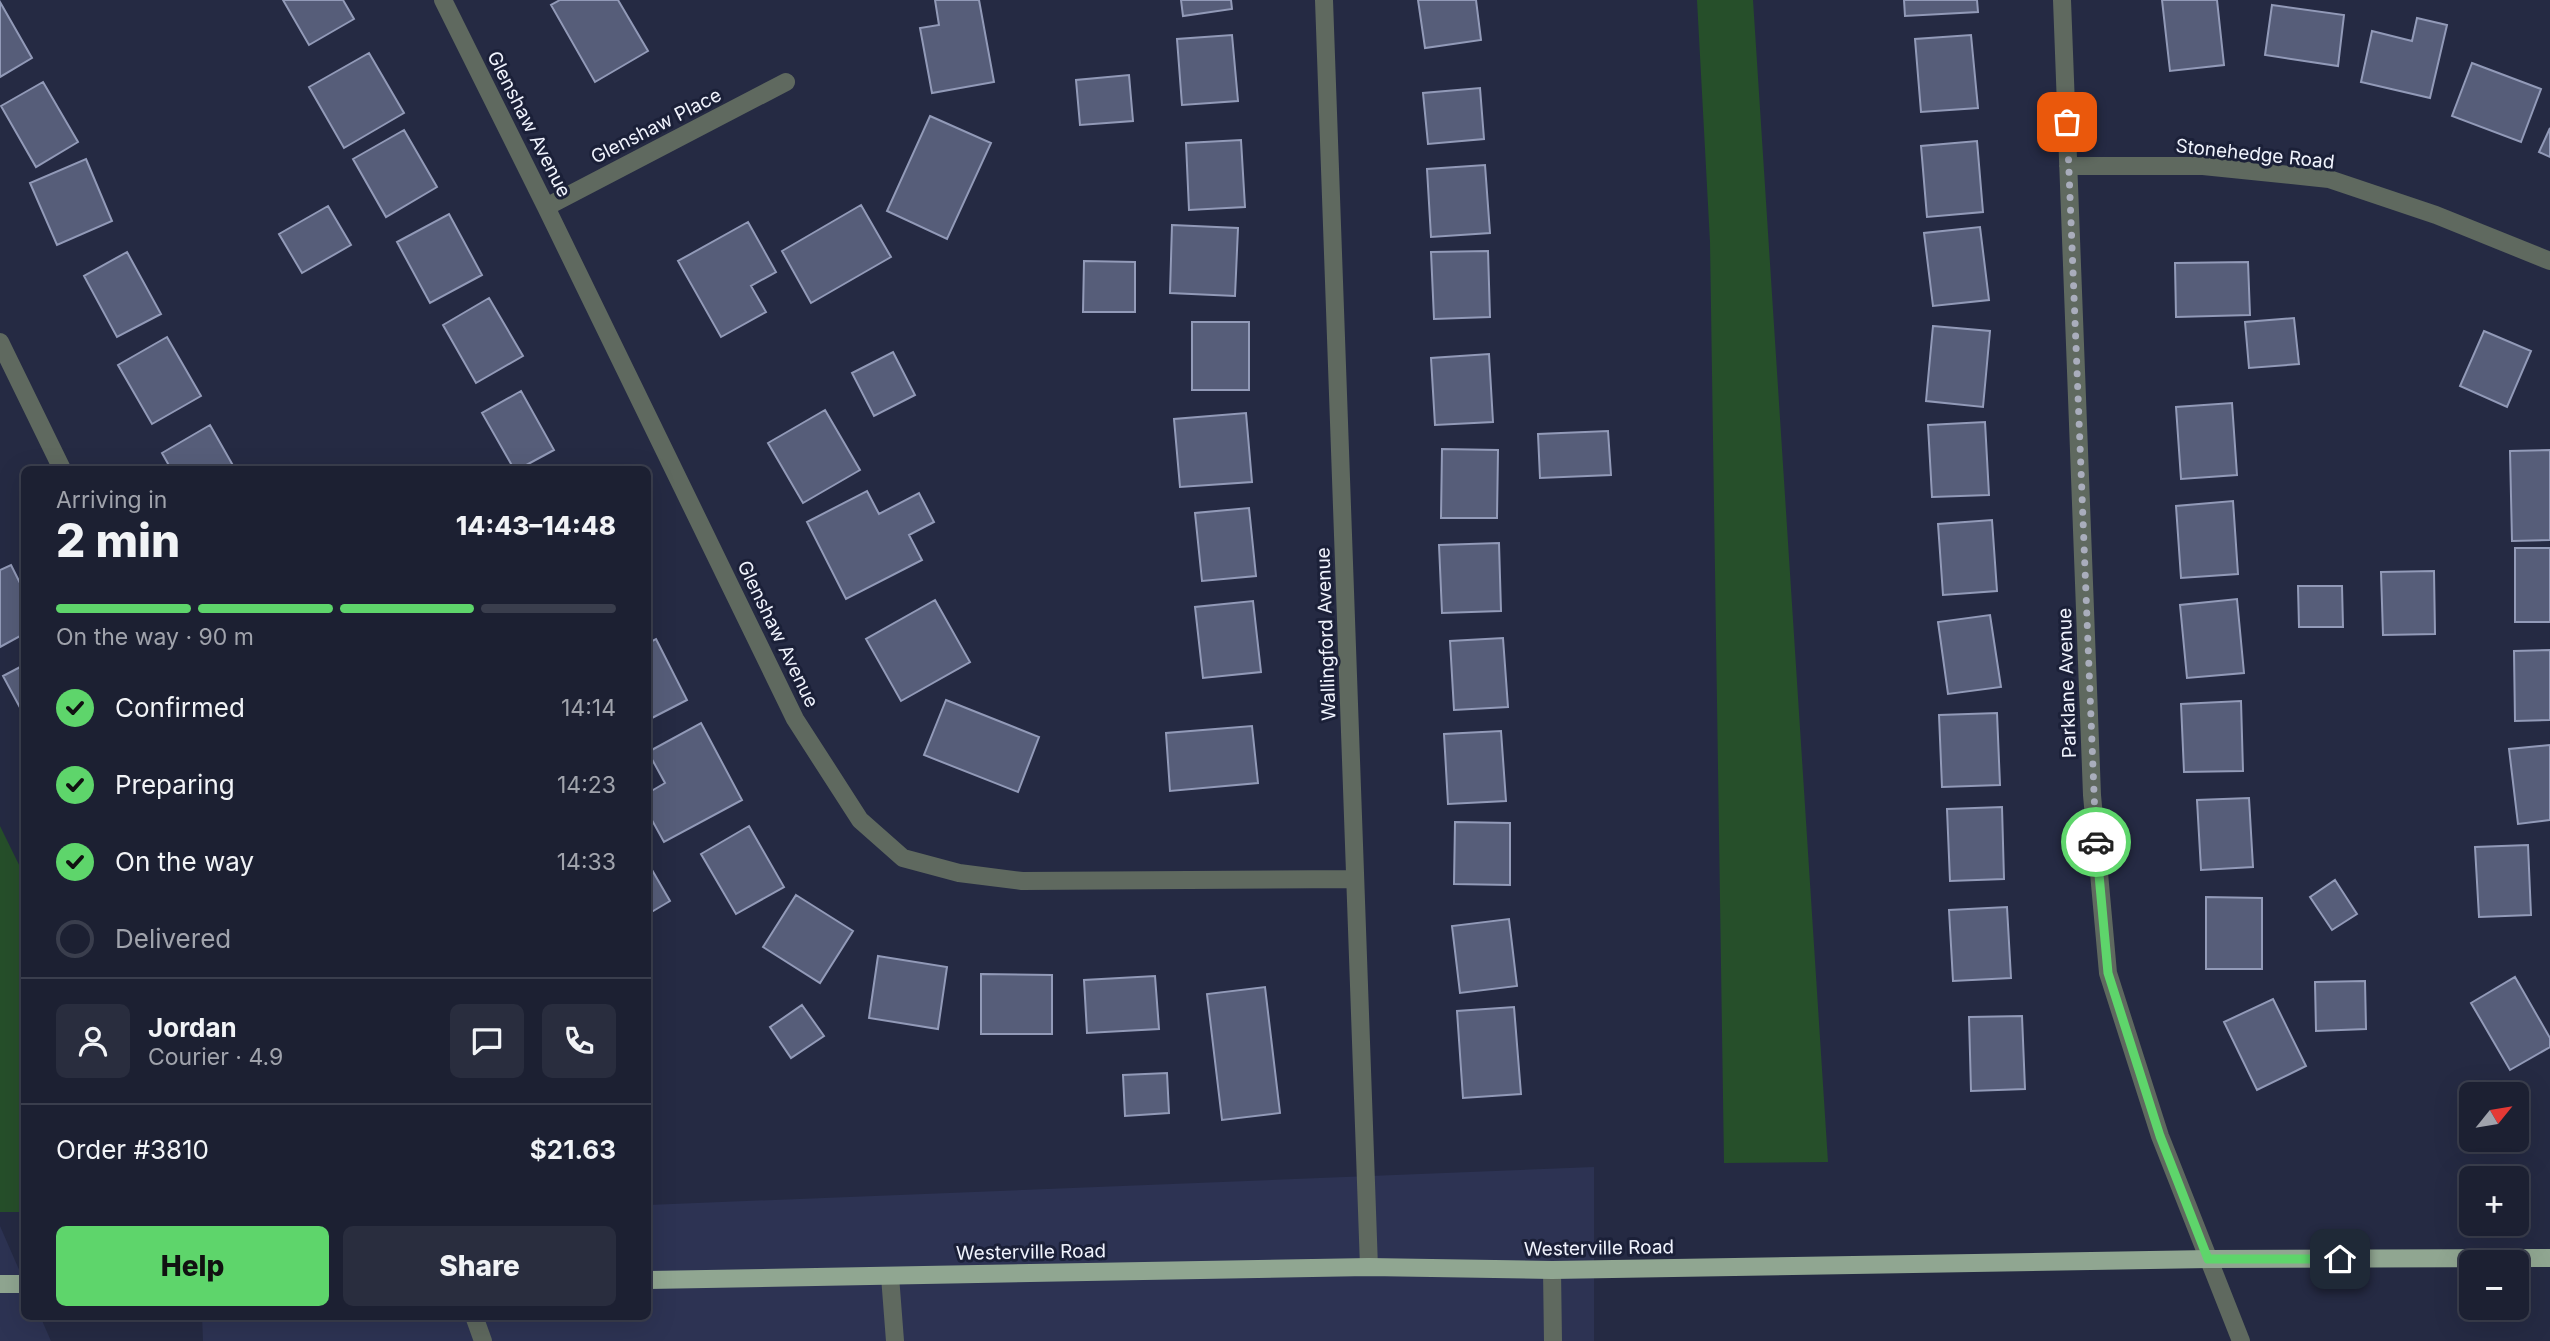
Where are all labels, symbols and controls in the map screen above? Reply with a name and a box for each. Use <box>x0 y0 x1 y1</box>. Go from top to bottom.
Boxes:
street label: Glenshaw Avenue <box>482 47 576 201</box>
street label: Glenshaw Place <box>587 83 725 169</box>
pin <box>2037 92 2097 152</box>
icon: bag <box>2048 103 2086 141</box>
street label: Stonehedge Road <box>2174 134 2336 174</box>
text: Arriving in <box>56 486 167 514</box>
text: 14:43–14:48 <box>456 510 616 541</box>
text: 2 min <box>56 512 180 568</box>
street label: Wallingford Avenue <box>1311 547 1341 721</box>
street label: Glenshaw Avenue <box>732 557 824 711</box>
street label: Parklane Avenue <box>2053 607 2081 759</box>
text: On the way · 90 m <box>56 623 254 651</box>
icon: check <box>56 689 94 727</box>
text: Confirmed <box>115 692 245 723</box>
text: 14:14 <box>561 694 616 722</box>
icon: check <box>56 766 94 804</box>
text: Preparing <box>115 769 235 800</box>
text: 14:23 <box>557 771 616 799</box>
courier <box>2061 807 2131 877</box>
icon: car <box>2077 823 2115 861</box>
icon: check <box>56 843 94 881</box>
text: On the way <box>115 846 254 877</box>
text: 14:33 <box>557 848 616 876</box>
text: Delivered <box>115 923 231 954</box>
button: person <box>56 1004 130 1078</box>
button: chat <box>450 1004 524 1078</box>
button: phone <box>542 1004 616 1078</box>
text: Jordan <box>148 1012 237 1043</box>
text: Courier · 4.9 <box>148 1043 283 1071</box>
north arrow <box>2459 1082 2529 1152</box>
map controls <box>2459 1082 2529 1320</box>
text: Order #3810 <box>56 1134 209 1165</box>
text: $21.63 <box>530 1134 616 1165</box>
button: + <box>2459 1166 2529 1236</box>
button: Help <box>56 1226 329 1306</box>
button: Share <box>343 1226 616 1306</box>
pin <box>2310 1229 2370 1289</box>
street label: Westerville Road <box>1524 1235 1674 1261</box>
street label: Westerville Road <box>956 1239 1106 1265</box>
icon: home <box>2321 1240 2359 1278</box>
button: − <box>2459 1250 2529 1320</box>

